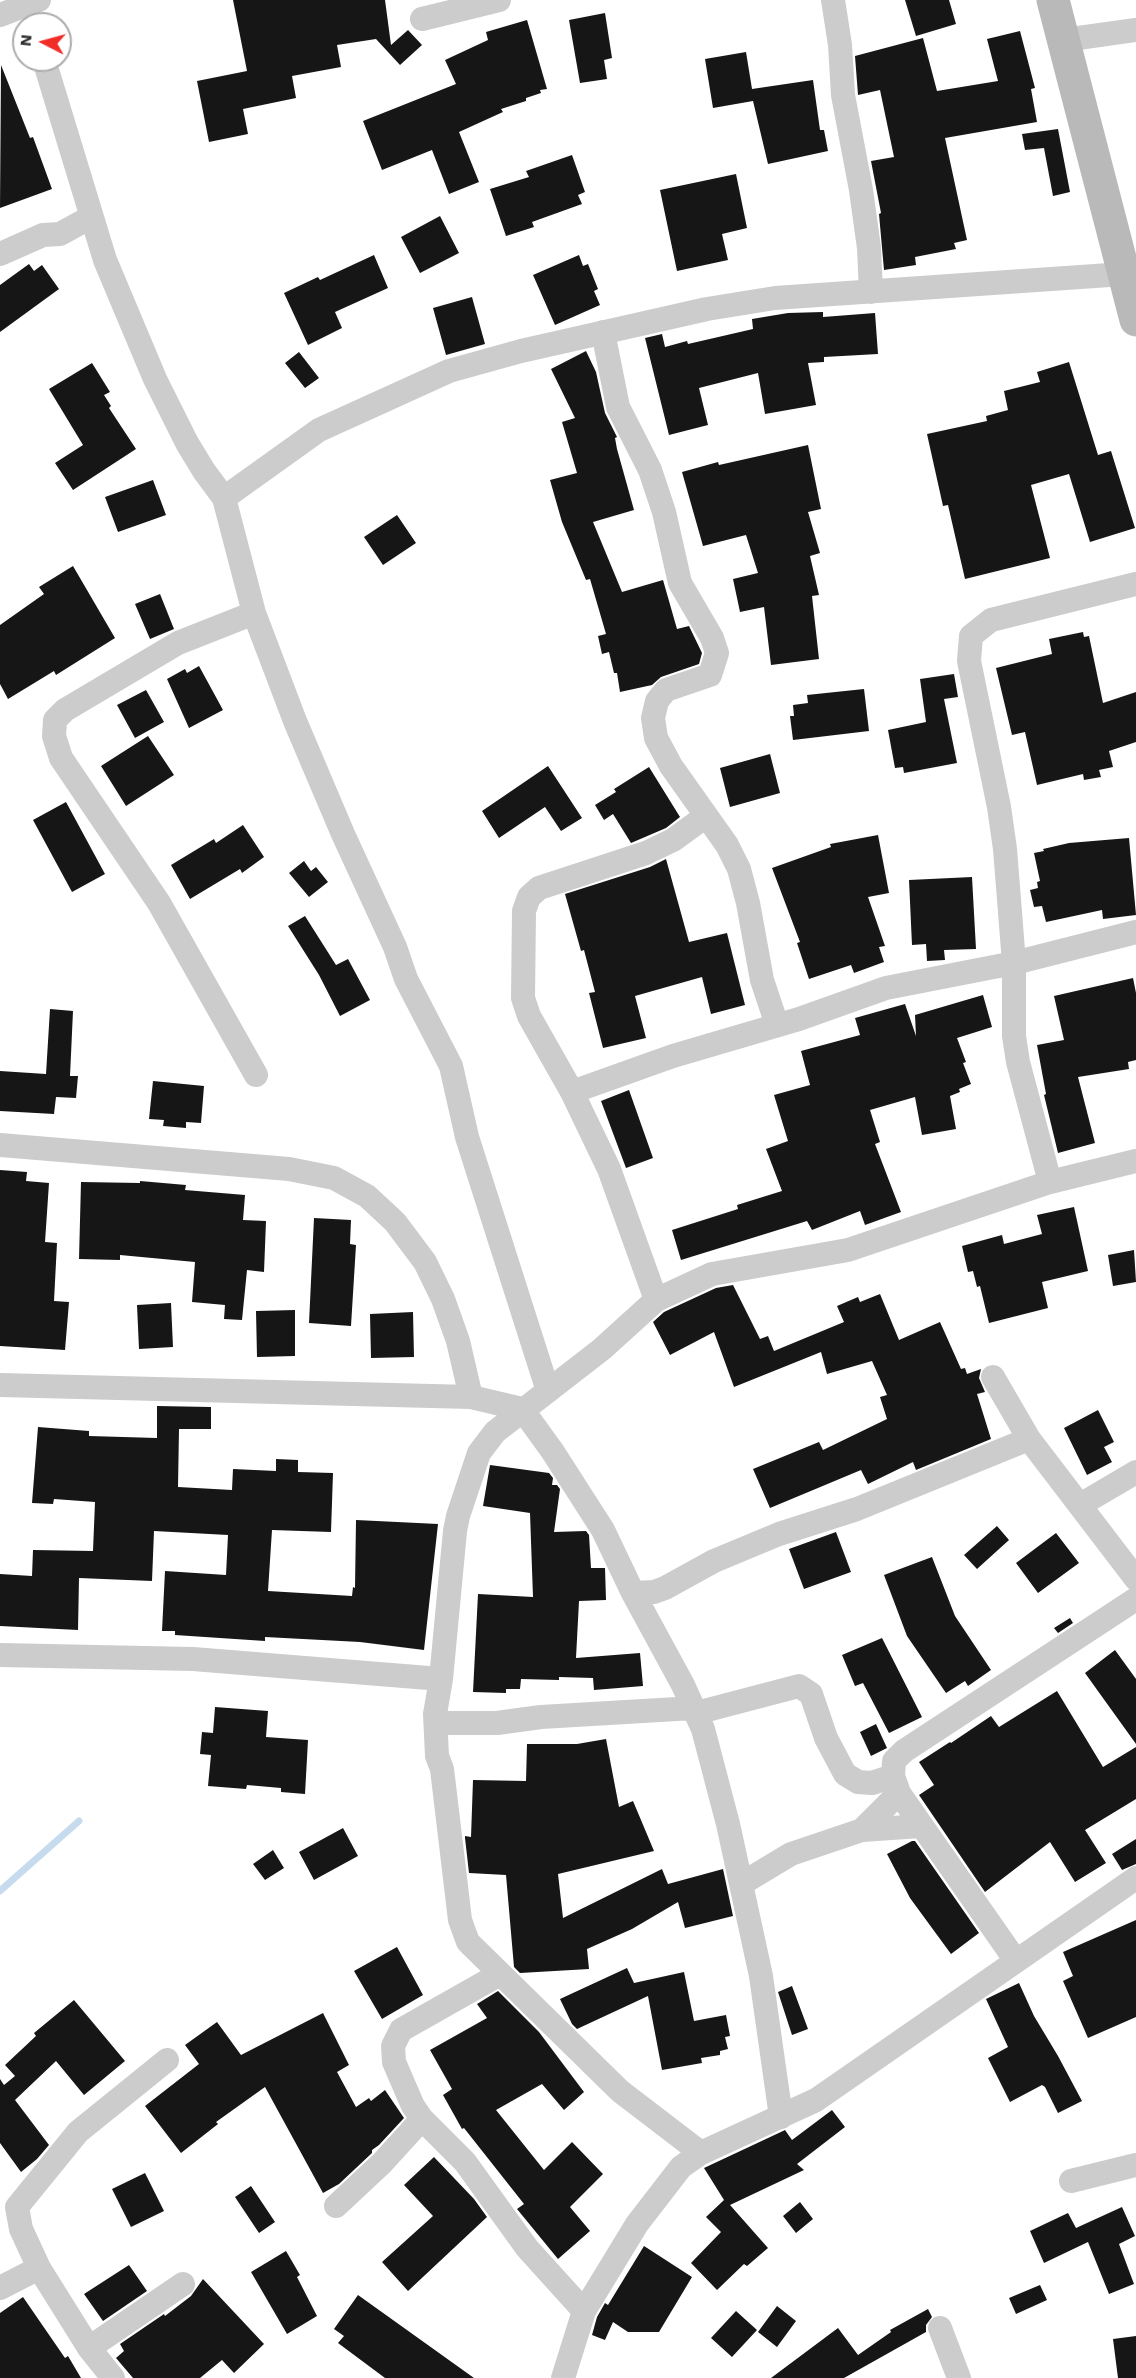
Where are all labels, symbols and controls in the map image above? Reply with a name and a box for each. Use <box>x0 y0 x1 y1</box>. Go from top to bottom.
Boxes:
north arrow <box>12 12 72 72</box>
text: N <box>16 33 36 47</box>

